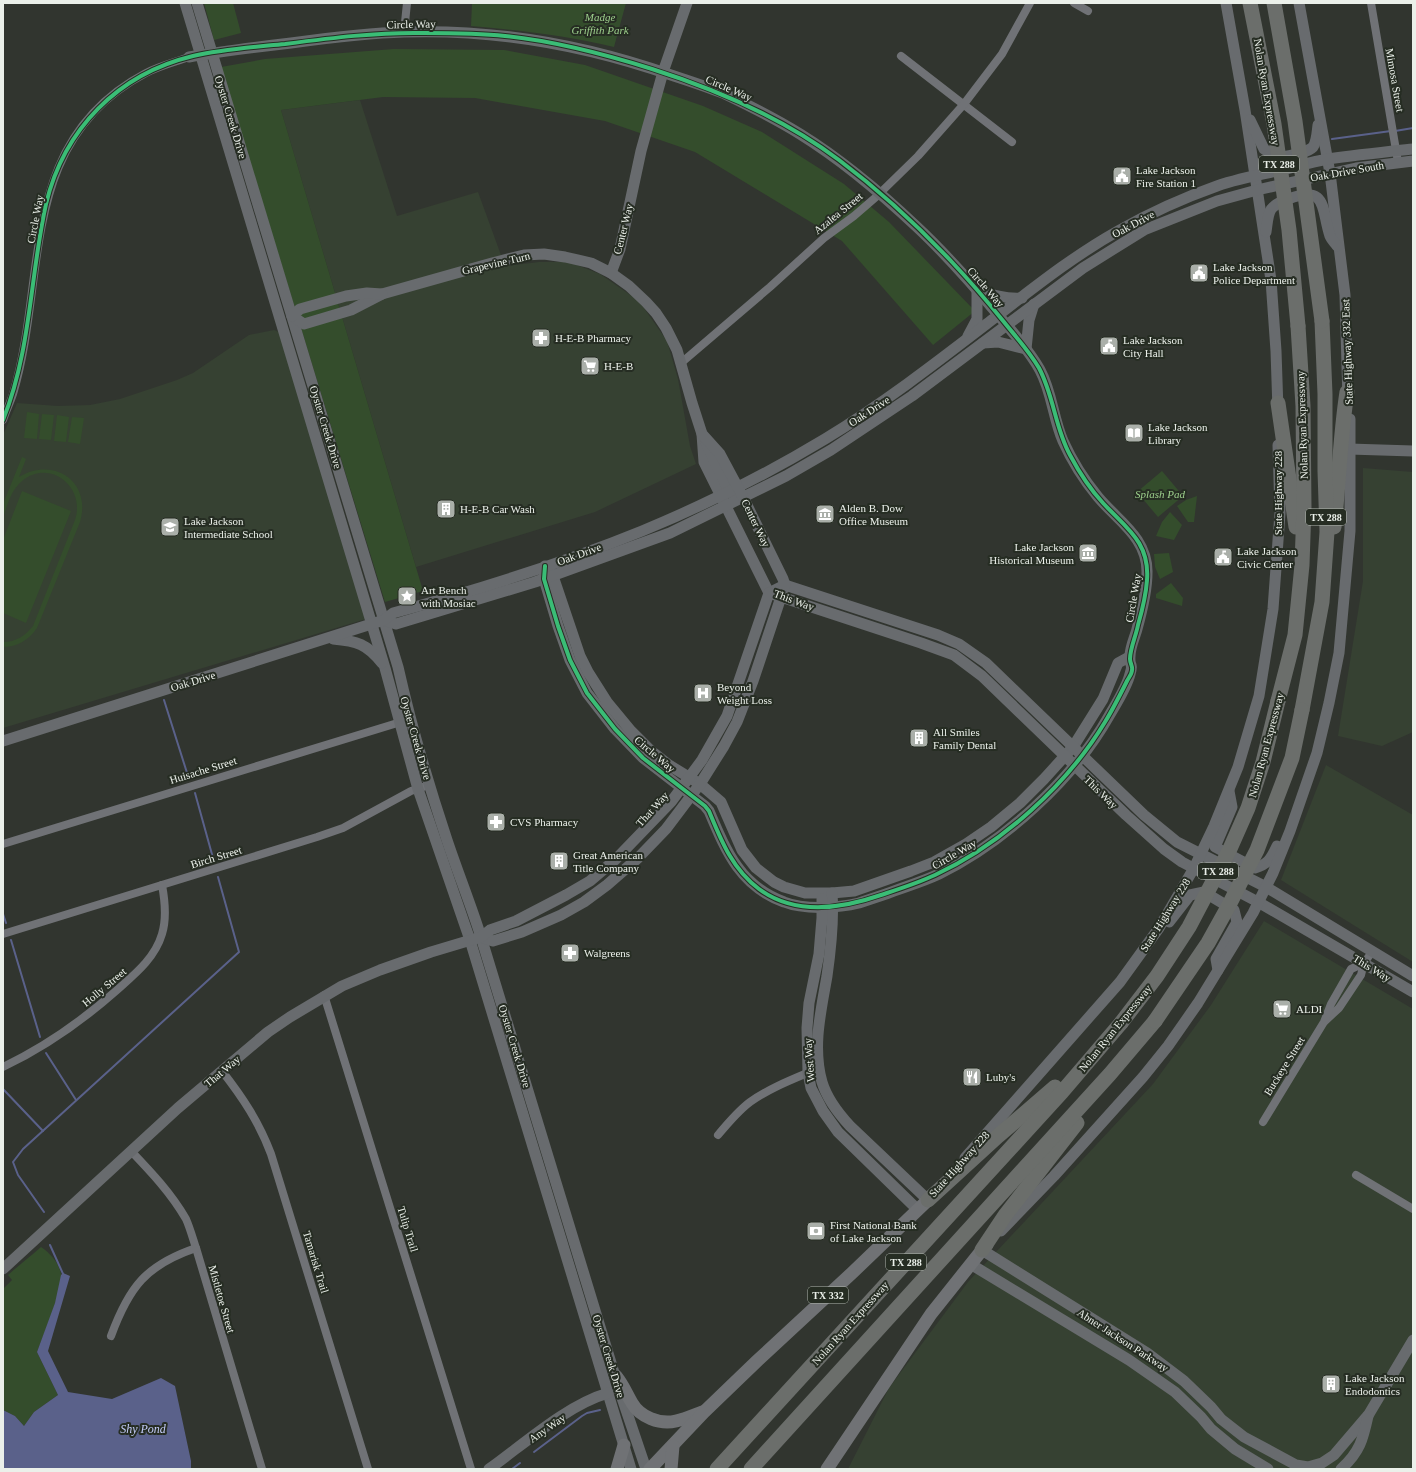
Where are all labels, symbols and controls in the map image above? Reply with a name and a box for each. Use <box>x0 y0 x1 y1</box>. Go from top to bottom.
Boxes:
park label: Madge Griffith Park <box>571 11 630 36</box>
street label: Circle Way <box>386 18 436 30</box>
street label: Nolan Ryan Expressway <box>1252 38 1282 147</box>
street label: Mimosa Street <box>1383 47 1407 113</box>
street label: Circle Way <box>704 73 755 103</box>
street label: Oyster Creek Drive <box>213 74 249 160</box>
road number: TX 288 <box>1259 156 1299 172</box>
street label: Oak Drive South <box>1309 159 1385 183</box>
place label: Lake Jackson Fire Station 1 <box>1136 164 1196 189</box>
public building icon: Lake Jackson Fire Station 1 <box>1111 165 1133 187</box>
street label: Azalea Street <box>811 190 865 236</box>
street label: Circle Way <box>24 193 46 244</box>
street label: Center Way <box>611 202 635 256</box>
street label: Oak Drive <box>1110 208 1156 240</box>
street label: Grapevine Turn <box>461 249 532 277</box>
place label: Lake Jackson Police Department <box>1213 261 1295 286</box>
public building icon: Lake Jackson Police Department <box>1188 262 1210 284</box>
street label: Circle Way <box>965 264 1007 310</box>
street label: State Highway 332 East <box>1339 299 1355 405</box>
pharmacy icon: H-E-B Pharmacy <box>530 327 552 349</box>
place label: H-E-B Pharmacy <box>555 332 632 344</box>
place label: Lake Jackson City Hall <box>1123 334 1183 359</box>
public building icon: Lake Jackson City Hall <box>1098 335 1120 357</box>
supermarket icon: H-E-B <box>579 355 601 377</box>
place label: H-E-B <box>604 360 633 372</box>
street label: Nolan Ryan Expressway <box>1294 370 1310 479</box>
street label: Oyster Creek Drive <box>308 384 344 470</box>
street label: Oak Drive <box>846 393 892 429</box>
place label: Lake Jackson Library <box>1148 421 1208 446</box>
library icon: Lake Jackson Library <box>1123 422 1145 444</box>
street label: State Highway 228 <box>1272 450 1284 535</box>
park label: Splash Pad <box>1135 488 1185 500</box>
street label: Center Way <box>739 497 773 549</box>
building icon: H-E-B Car Wash <box>435 498 457 520</box>
place label: Alden B. Dow Office Museum <box>839 502 909 527</box>
place label: H-E-B Car Wash <box>460 503 535 515</box>
museum icon: Alden B. Dow Office Museum <box>814 503 836 525</box>
road number: TX 288 <box>1306 509 1346 525</box>
place label: Lake Jackson Intermediate School <box>184 515 273 540</box>
school or university icon: Lake Jackson Intermediate School <box>159 516 181 538</box>
street label: Oak Drive <box>555 540 603 568</box>
place label: Lake Jackson Historical Museum <box>989 541 1074 566</box>
museum icon: Lake Jackson Historical Museum <box>1077 542 1099 564</box>
place label: Lake Jackson Civic Center <box>1237 545 1297 570</box>
public building icon: Lake Jackson Civic Center <box>1212 546 1234 568</box>
street label: Circle Way <box>1123 572 1143 623</box>
place label: Art Bench with Mosiac <box>421 584 476 609</box>
place icon: Art Bench with Mosiac <box>396 585 418 607</box>
street label: This Way <box>772 587 816 613</box>
street label: Oak Drive <box>169 668 217 693</box>
place label: Beyond Weight Loss <box>717 681 772 706</box>
hospital icon: Beyond Weight Loss <box>692 682 714 704</box>
street label: Nolan Ryan Expressway <box>1246 691 1286 799</box>
street label: Oyster Creek Drive <box>398 695 434 781</box>
place label: All Smiles Family Dental <box>933 726 996 751</box>
building icon: All Smiles Family Dental <box>908 727 930 749</box>
street label: Circle Way <box>632 734 678 775</box>
street label: Huisache Street <box>168 754 238 786</box>
street label: This Way <box>1082 773 1121 811</box>
street label: That Way <box>633 789 671 829</box>
pharmacy icon: CVS Pharmacy <box>485 811 507 833</box>
place label: CVS Pharmacy <box>510 816 579 828</box>
street label: Circle Way <box>930 836 979 872</box>
street label: Birch Street <box>189 844 243 870</box>
place label: Great American Title Company <box>573 849 643 874</box>
building icon: Great American Title Company <box>548 850 570 872</box>
road number: TX 288 <box>1198 863 1238 879</box>
street label: State Highway 228 <box>1138 876 1193 954</box>
pharmacy icon: Walgreens <box>559 942 581 964</box>
place label: Walgreens <box>584 947 630 959</box>
street label: This Way <box>1351 952 1394 984</box>
street label: Holly Street <box>80 965 128 1009</box>
street label: Nolan Ryan Expressway <box>1076 982 1154 1074</box>
supermarket icon: ALDI <box>1271 998 1293 1020</box>
street label: Oyster Creek Drive <box>497 1003 533 1089</box>
place label: ALDI <box>1296 1003 1323 1015</box>
street label: Buckeye Street <box>1261 1034 1307 1098</box>
street label: West Way <box>801 1037 817 1082</box>
street label: That Way <box>202 1052 243 1089</box>
restaurant icon: Luby's <box>961 1066 983 1088</box>
place label: Luby's <box>986 1071 1015 1083</box>
street label: State Highway 228 <box>926 1128 992 1199</box>
street label: Tulip Trail <box>395 1205 421 1253</box>
place label: First National Bank of Lake Jackson <box>830 1219 917 1244</box>
bank icon: First National Bank of Lake Jackson <box>805 1220 827 1242</box>
street label: Tamarisk Trail <box>301 1229 331 1295</box>
road number: TX 288 <box>886 1254 926 1270</box>
street label: Mistletoe Street <box>207 1264 237 1334</box>
street label: Nolan Ryan Expressway <box>809 1278 891 1367</box>
road number: TX 332 <box>808 1287 848 1303</box>
street label: Abner Jackson Parkway <box>1075 1306 1171 1374</box>
street label: Oyster Creek Drive <box>591 1313 627 1399</box>
place label: Lake Jackson Endodontics <box>1345 1372 1405 1397</box>
building icon: Lake Jackson Endodontics <box>1320 1373 1342 1395</box>
street label: Any Way <box>527 1411 568 1445</box>
water label: Shy Pond <box>120 1422 167 1436</box>

